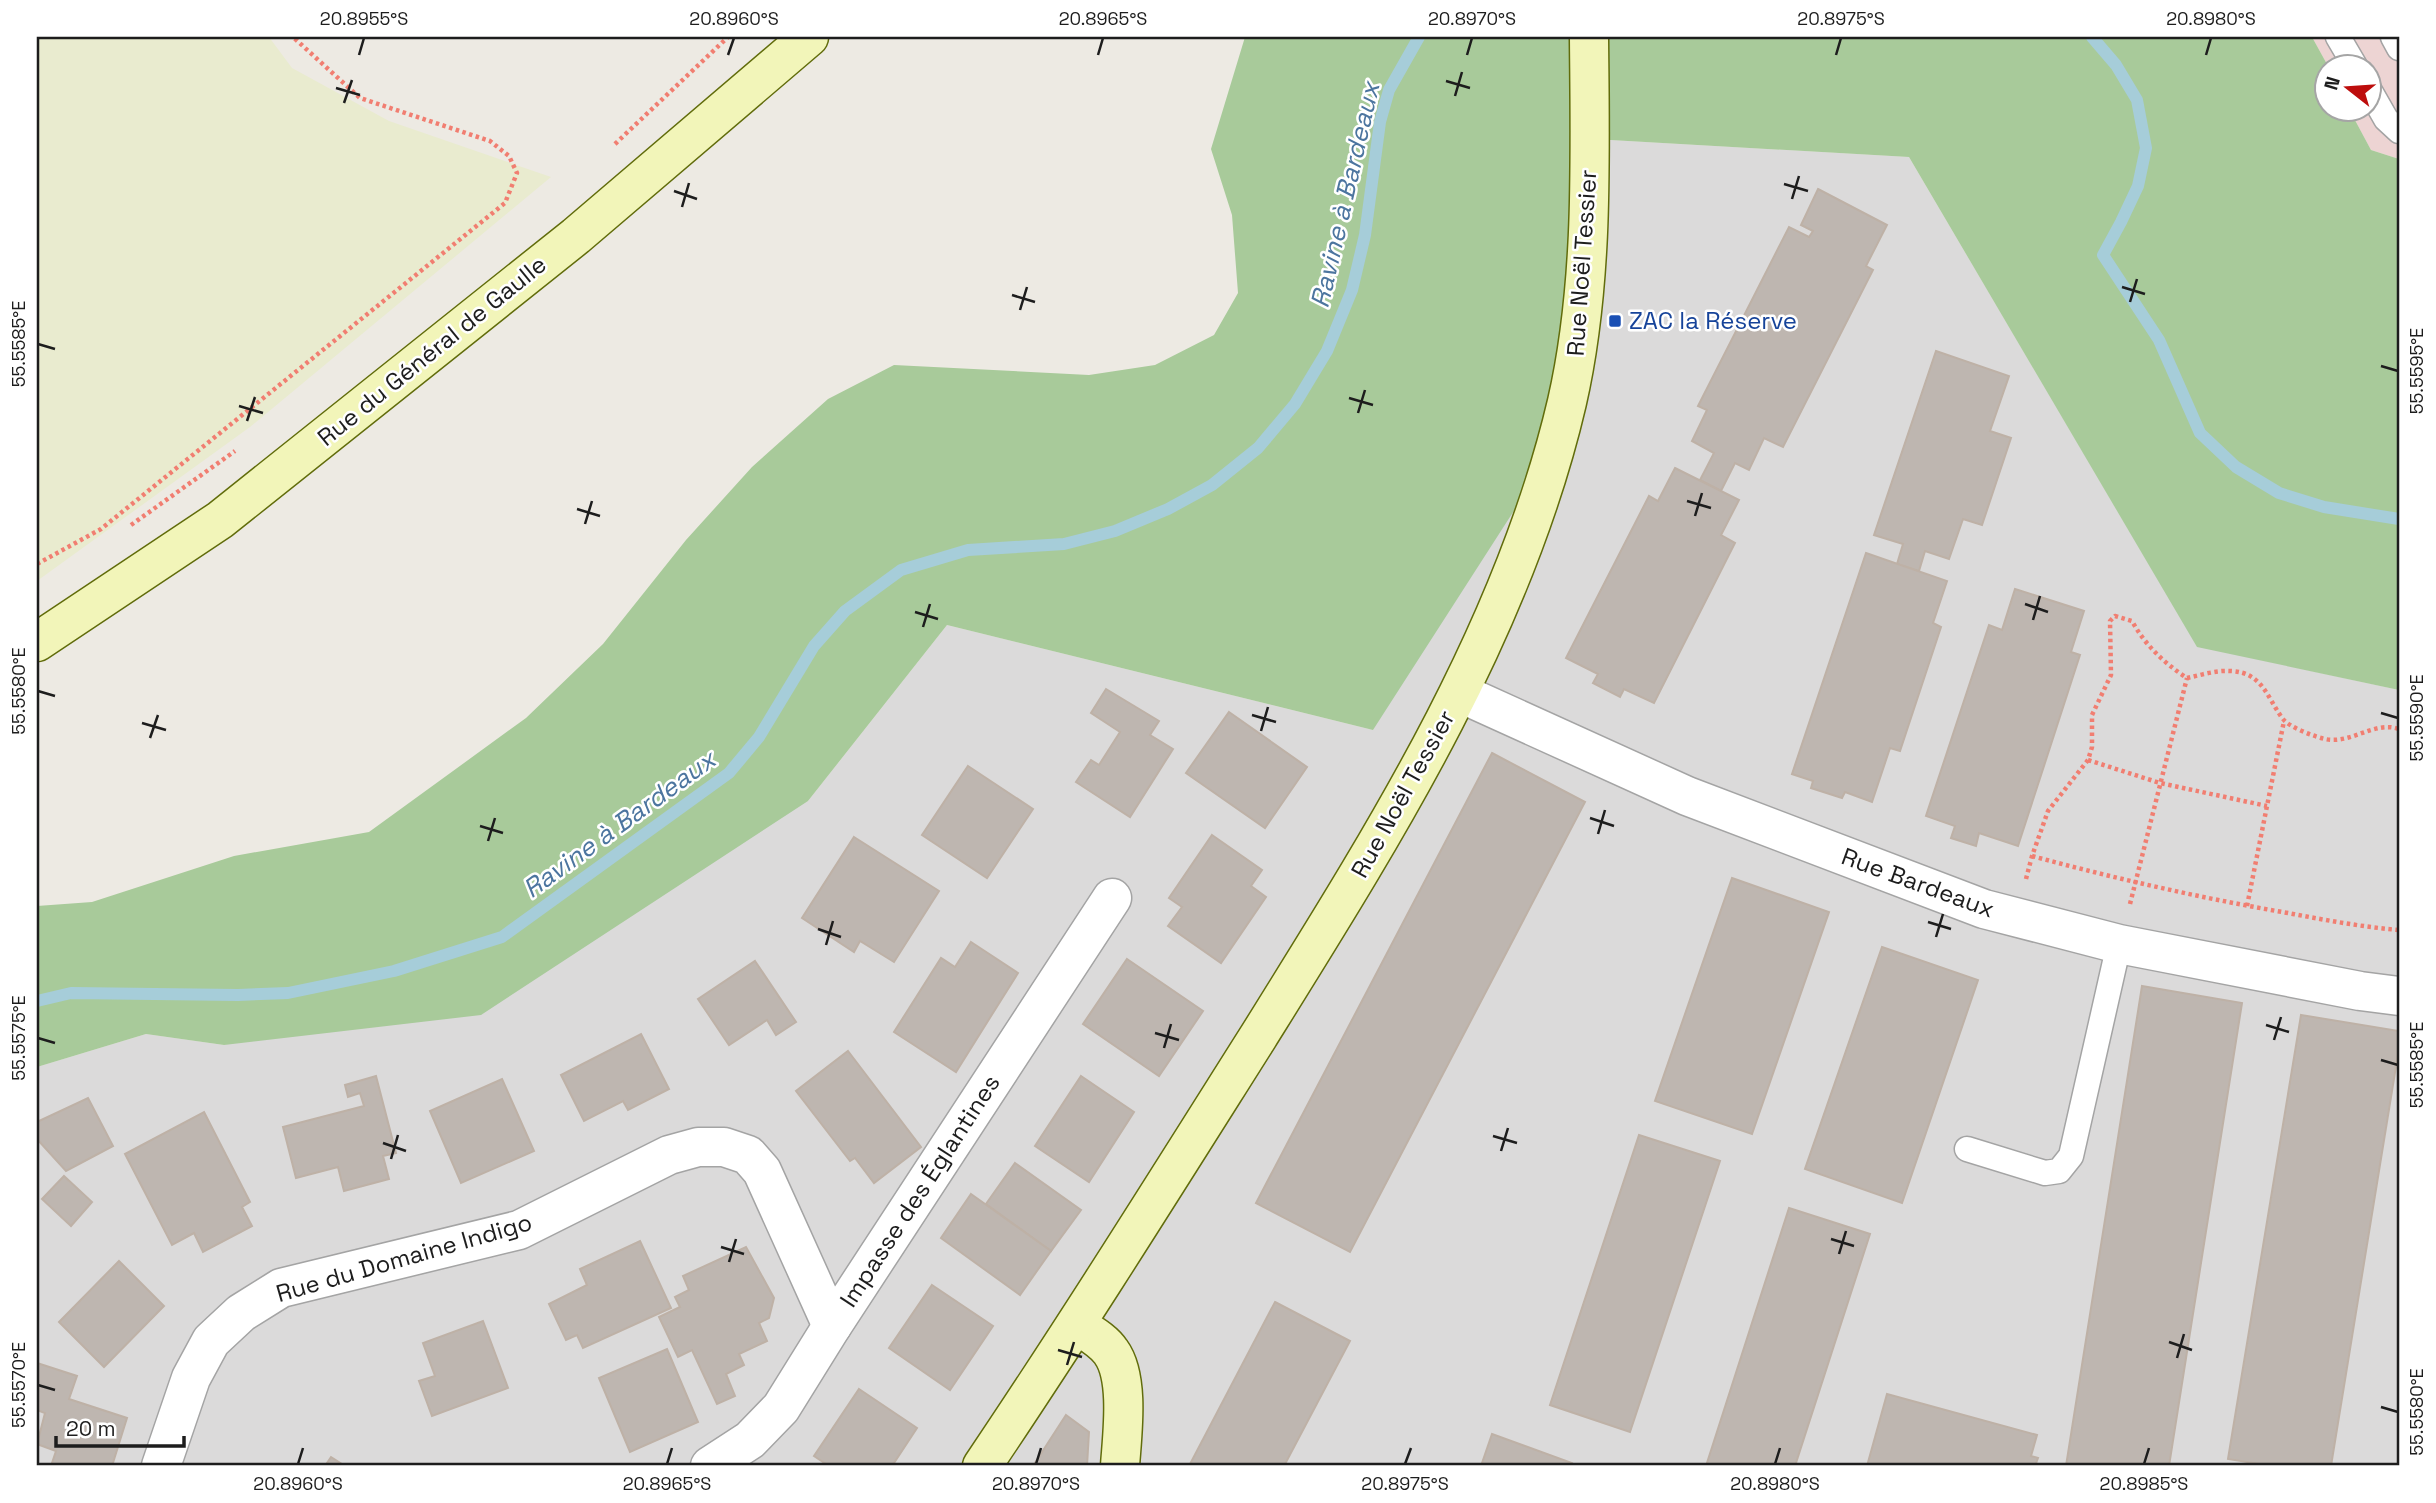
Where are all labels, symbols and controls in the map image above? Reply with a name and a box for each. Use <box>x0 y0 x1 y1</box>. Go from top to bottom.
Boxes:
text: 20.8955°S <box>320 7 408 30</box>
text: 20.8960°S <box>689 7 779 30</box>
text: 20.8965°S <box>1059 7 1147 30</box>
text: 20.8970°S <box>1428 7 1516 30</box>
text: 20.8975°S <box>1797 7 1885 30</box>
text: 20.8980°S <box>2166 7 2256 30</box>
north arrow <box>2314 52 2384 122</box>
text: N <box>2318 73 2346 93</box>
water label: Ravine à Bardeaux <box>1303 76 1388 311</box>
street label: Rue Noël Tessier <box>1560 169 1603 357</box>
street label: Rue du Général de Gaulle <box>311 249 552 453</box>
text: 55.5585°E <box>7 301 30 387</box>
place label: ZAC la Réserve <box>1629 305 1797 336</box>
marker: ZAC la Réserve <box>1607 313 1623 329</box>
text: 55.5595°E <box>2405 328 2428 414</box>
text: 55.5580°E <box>7 647 30 735</box>
text: 55.5590°E <box>2405 674 2428 762</box>
street label: Rue Noël Tessier <box>1344 704 1461 883</box>
water label: Ravine à Bardeaux <box>516 741 724 905</box>
street label: Rue Bardeaux <box>1837 841 1999 925</box>
text: 55.5575°E <box>7 995 30 1081</box>
text: 55.5585°E <box>2405 1022 2428 1108</box>
street label: Impasse des Églantines <box>833 1069 1006 1313</box>
street label: Rue du Domaine Indigo <box>272 1206 535 1309</box>
text: 55.5570°E <box>7 1342 30 1428</box>
text: 55.5580°E <box>2405 1368 2428 1456</box>
scale bar <box>56 1405 184 1449</box>
text: 20 m <box>66 1415 116 1442</box>
text: 20.8960°S <box>253 1472 343 1495</box>
text: 20.8965°S <box>623 1472 711 1495</box>
text: 20.8970°S <box>992 1472 1080 1495</box>
text: 20.8975°S <box>1361 1472 1449 1495</box>
text: 20.8980°S <box>1730 1472 1820 1495</box>
text: 20.8985°S <box>2100 1472 2188 1495</box>

